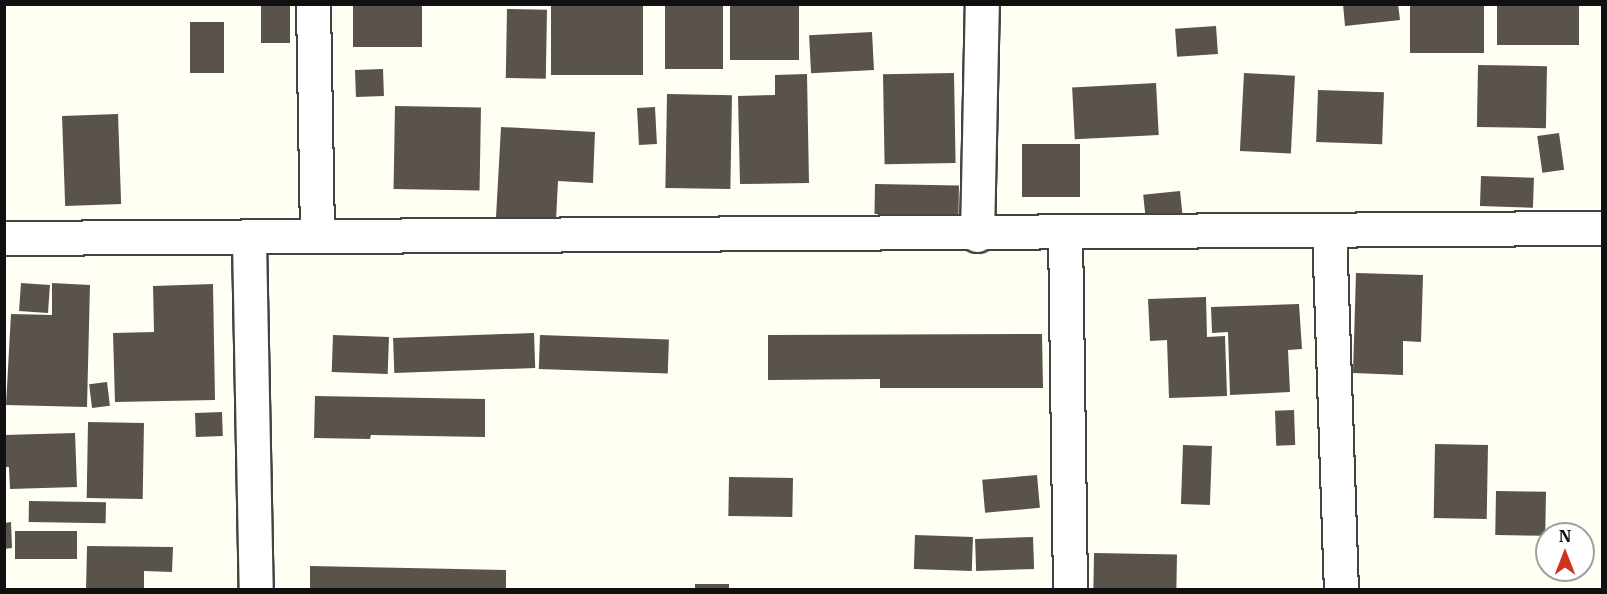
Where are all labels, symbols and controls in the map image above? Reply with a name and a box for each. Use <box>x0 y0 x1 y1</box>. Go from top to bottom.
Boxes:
north arrow <box>1535 522 1595 582</box>
text: N <box>1559 526 1571 546</box>

